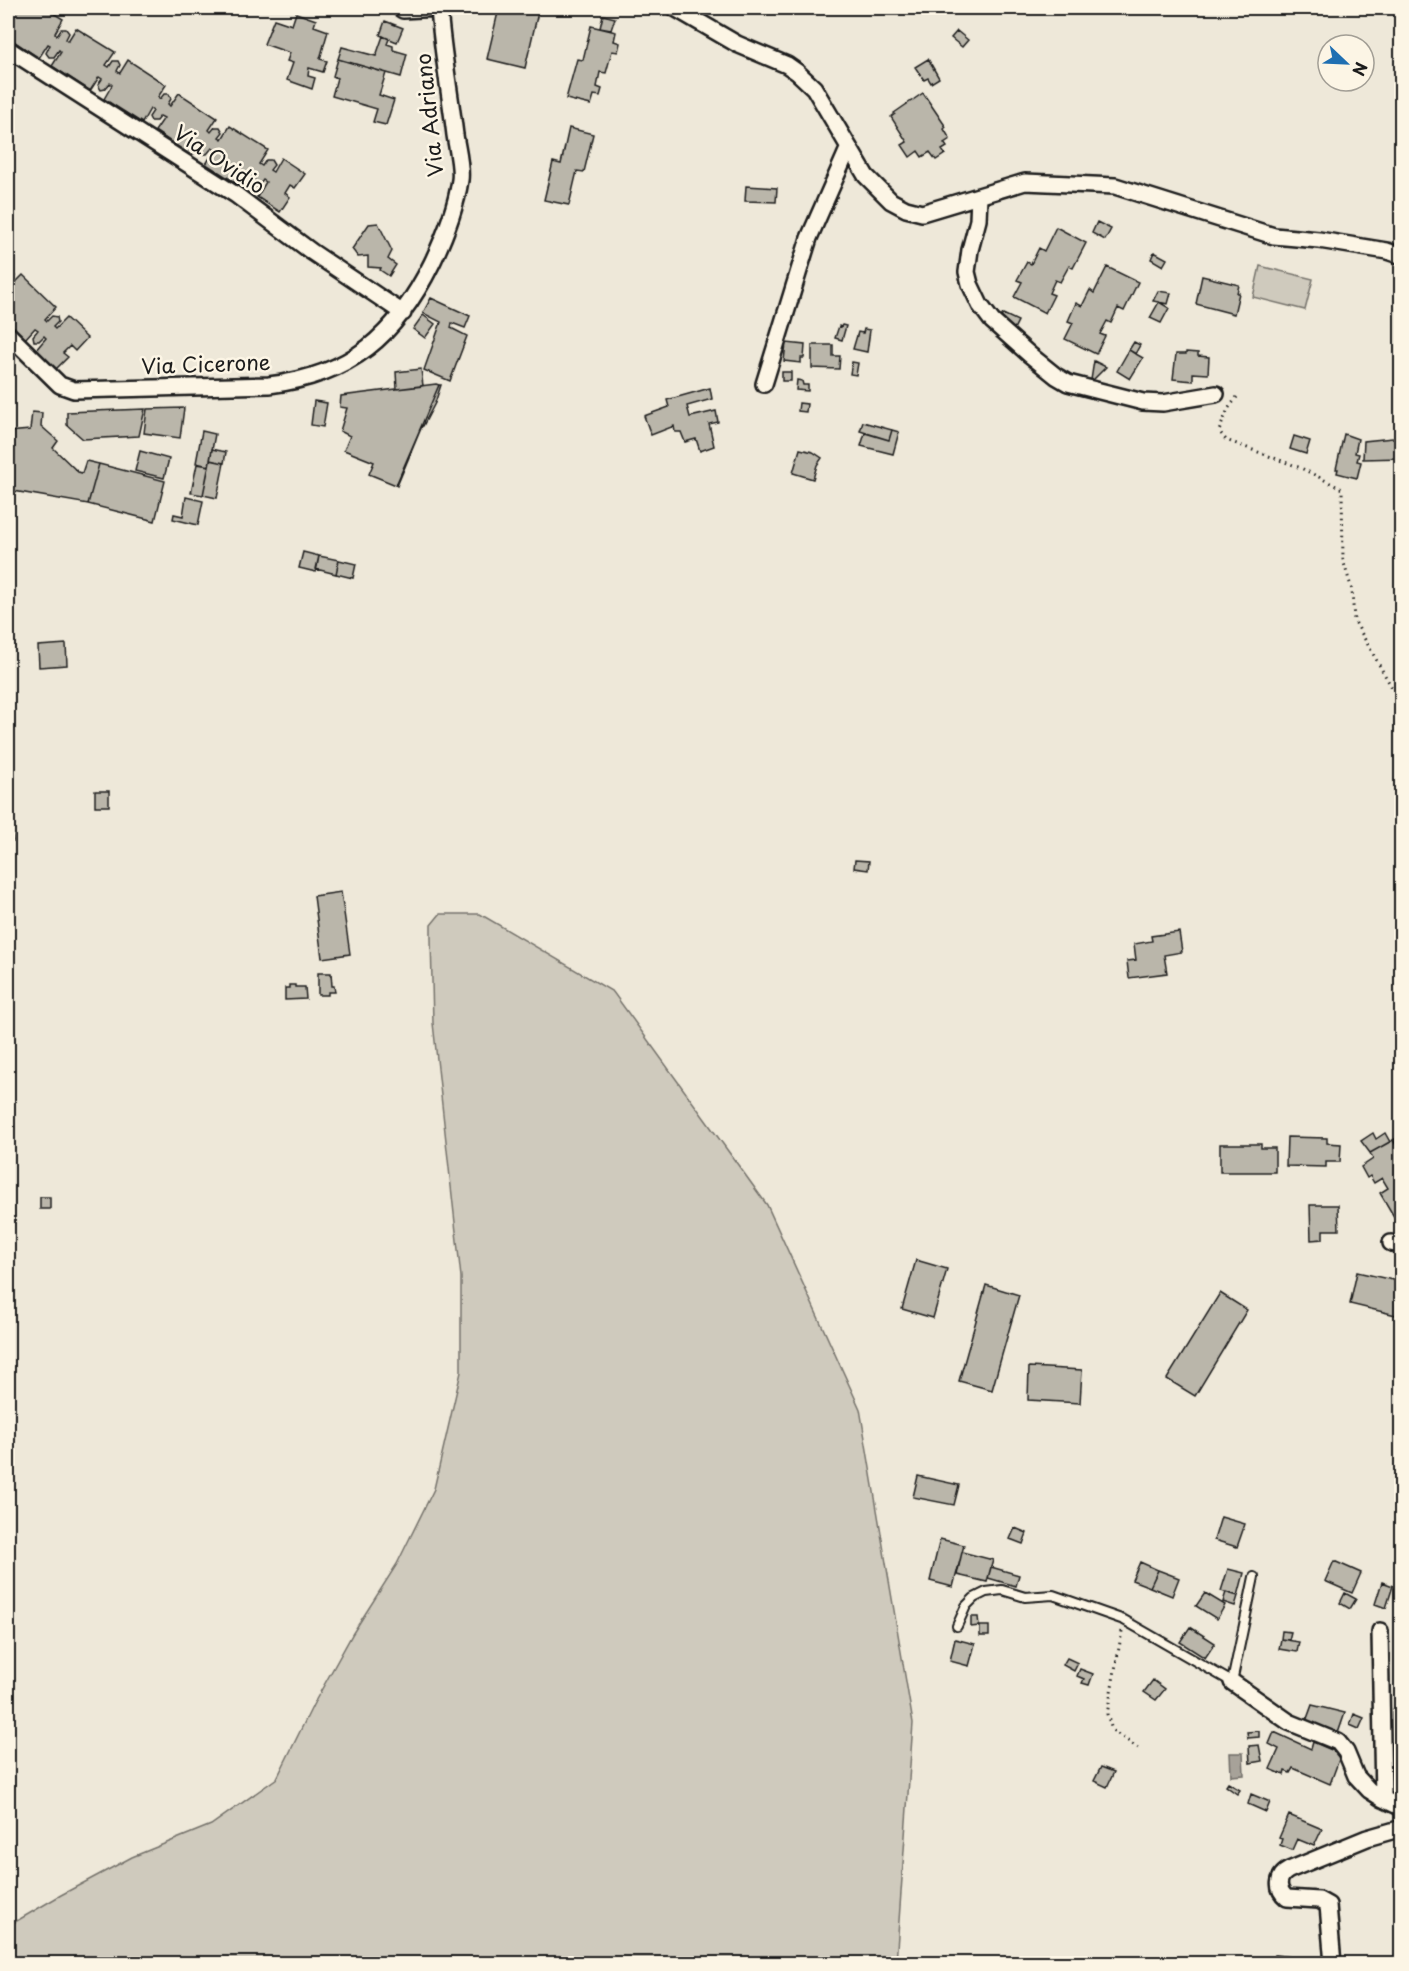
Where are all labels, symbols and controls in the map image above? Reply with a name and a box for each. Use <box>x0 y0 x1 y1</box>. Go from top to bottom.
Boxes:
north arrow <box>1316 33 1376 93</box>
street label: Via Adriano <box>406 52 450 179</box>
text: N <box>1347 59 1374 80</box>
street label: Via Ovidio <box>168 116 272 201</box>
street label: Via Cicerone <box>141 345 271 381</box>

